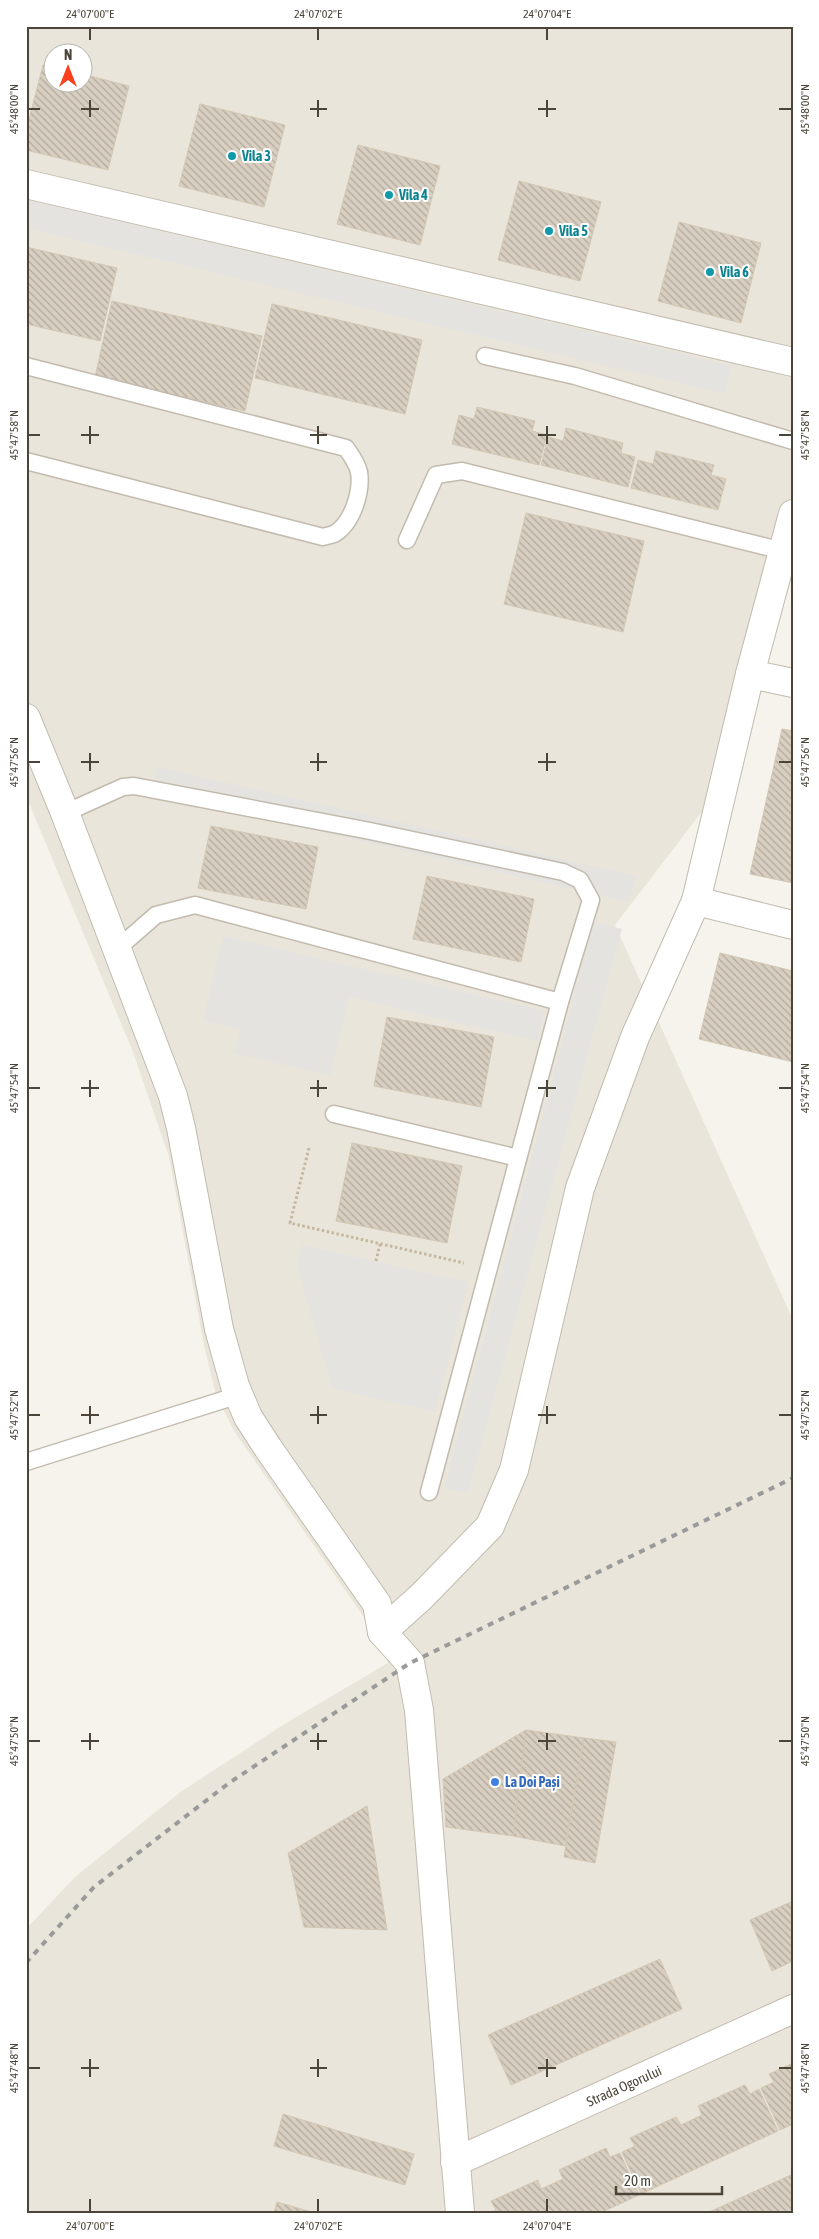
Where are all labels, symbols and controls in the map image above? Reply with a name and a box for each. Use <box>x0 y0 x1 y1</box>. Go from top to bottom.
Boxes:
text: 24°07'00"E <box>66 7 114 21</box>
text: 24°07'02"E <box>294 7 342 21</box>
text: 24°07'04"E <box>523 7 571 21</box>
north arrow <box>42 42 92 92</box>
text: N <box>64 47 72 63</box>
text: 45°48'00"N <box>7 84 21 134</box>
text: 45°48'00"N <box>798 84 812 134</box>
place label: Vila 3 <box>241 148 271 164</box>
marker: Vila 3 <box>226 150 238 162</box>
place label: Vila 4 <box>398 187 428 203</box>
marker: Vila 4 <box>383 189 395 201</box>
place label: Vila 5 <box>558 223 588 239</box>
marker: Vila 5 <box>543 225 555 237</box>
place label: Vila 6 <box>719 264 749 280</box>
marker: Vila 6 <box>704 266 716 278</box>
text: 45°47'58"N <box>7 410 21 460</box>
text: 45°47'58"N <box>798 410 812 460</box>
text: 45°47'56"N <box>7 737 21 787</box>
text: 45°47'56"N <box>798 737 812 787</box>
text: 45°47'54"N <box>7 1063 21 1113</box>
text: 45°47'54"N <box>798 1063 812 1113</box>
text: 45°47'52"N <box>7 1390 21 1440</box>
text: 45°47'52"N <box>798 1390 812 1440</box>
text: 45°47'50"N <box>7 1716 21 1766</box>
text: 45°47'50"N <box>798 1716 812 1766</box>
place label: La Doi Pași <box>505 1774 560 1791</box>
marker: La Doi Pași <box>489 1776 501 1788</box>
text: 45°47'48"N <box>7 2043 21 2093</box>
text: 45°47'48"N <box>798 2043 812 2093</box>
street label: Strada Ogorului <box>584 2062 664 2110</box>
scale bar <box>616 2164 723 2196</box>
text: 20 m <box>624 2172 651 2189</box>
text: 24°07'00"E <box>66 2219 114 2233</box>
text: 24°07'02"E <box>294 2219 342 2233</box>
text: 24°07'04"E <box>523 2219 571 2233</box>

